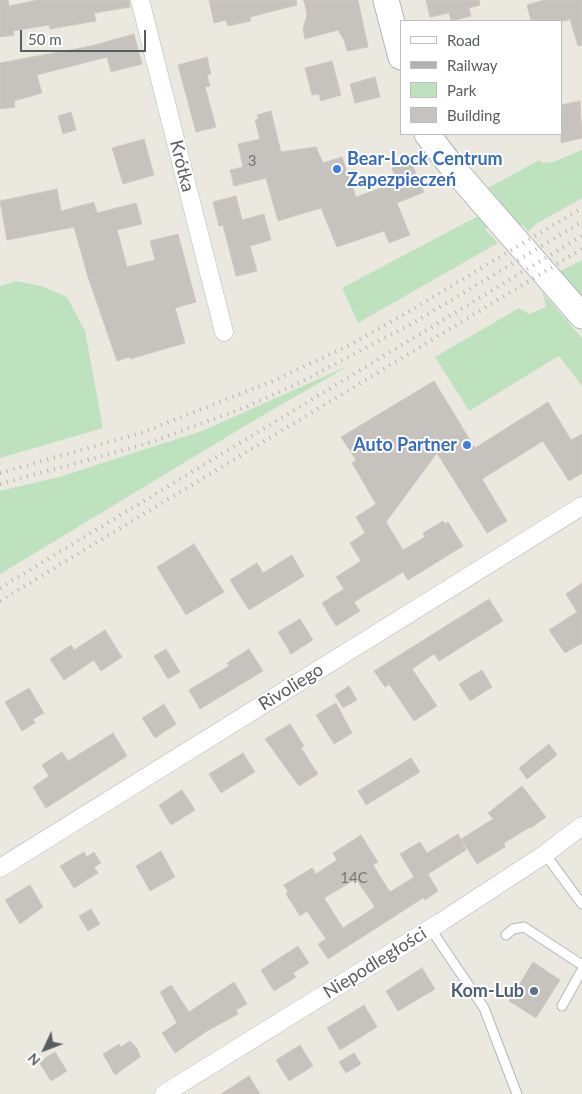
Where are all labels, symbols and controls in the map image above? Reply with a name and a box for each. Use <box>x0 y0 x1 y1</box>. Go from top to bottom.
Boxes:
scale bar <box>22 20 149 52</box>
legend <box>400 20 562 135</box>
text: 50 m <box>28 30 62 48</box>
text: Road <box>447 31 480 49</box>
text: Railway <box>447 56 498 74</box>
text: Park <box>447 81 476 99</box>
text: Building <box>447 106 500 124</box>
street label: Krótka <box>165 138 199 194</box>
place label: Bear-Lock Centrum Zapezpieczeń <box>347 148 503 190</box>
house number: 3 <box>248 152 256 170</box>
marker: Bear-Lock Centrum Zapezpieczeń <box>331 163 343 175</box>
place label: Auto Partner <box>353 434 457 456</box>
marker: Auto Partner <box>461 439 473 451</box>
street label: Rivoliego <box>255 659 327 715</box>
house number: 14C <box>340 869 368 887</box>
street label: Niepodległości <box>320 923 430 1003</box>
place label: Kom-Lub <box>451 980 524 1002</box>
marker: Kom-Lub <box>528 985 540 997</box>
north arrow <box>20 1024 70 1074</box>
text: N <box>24 1050 44 1069</box>

